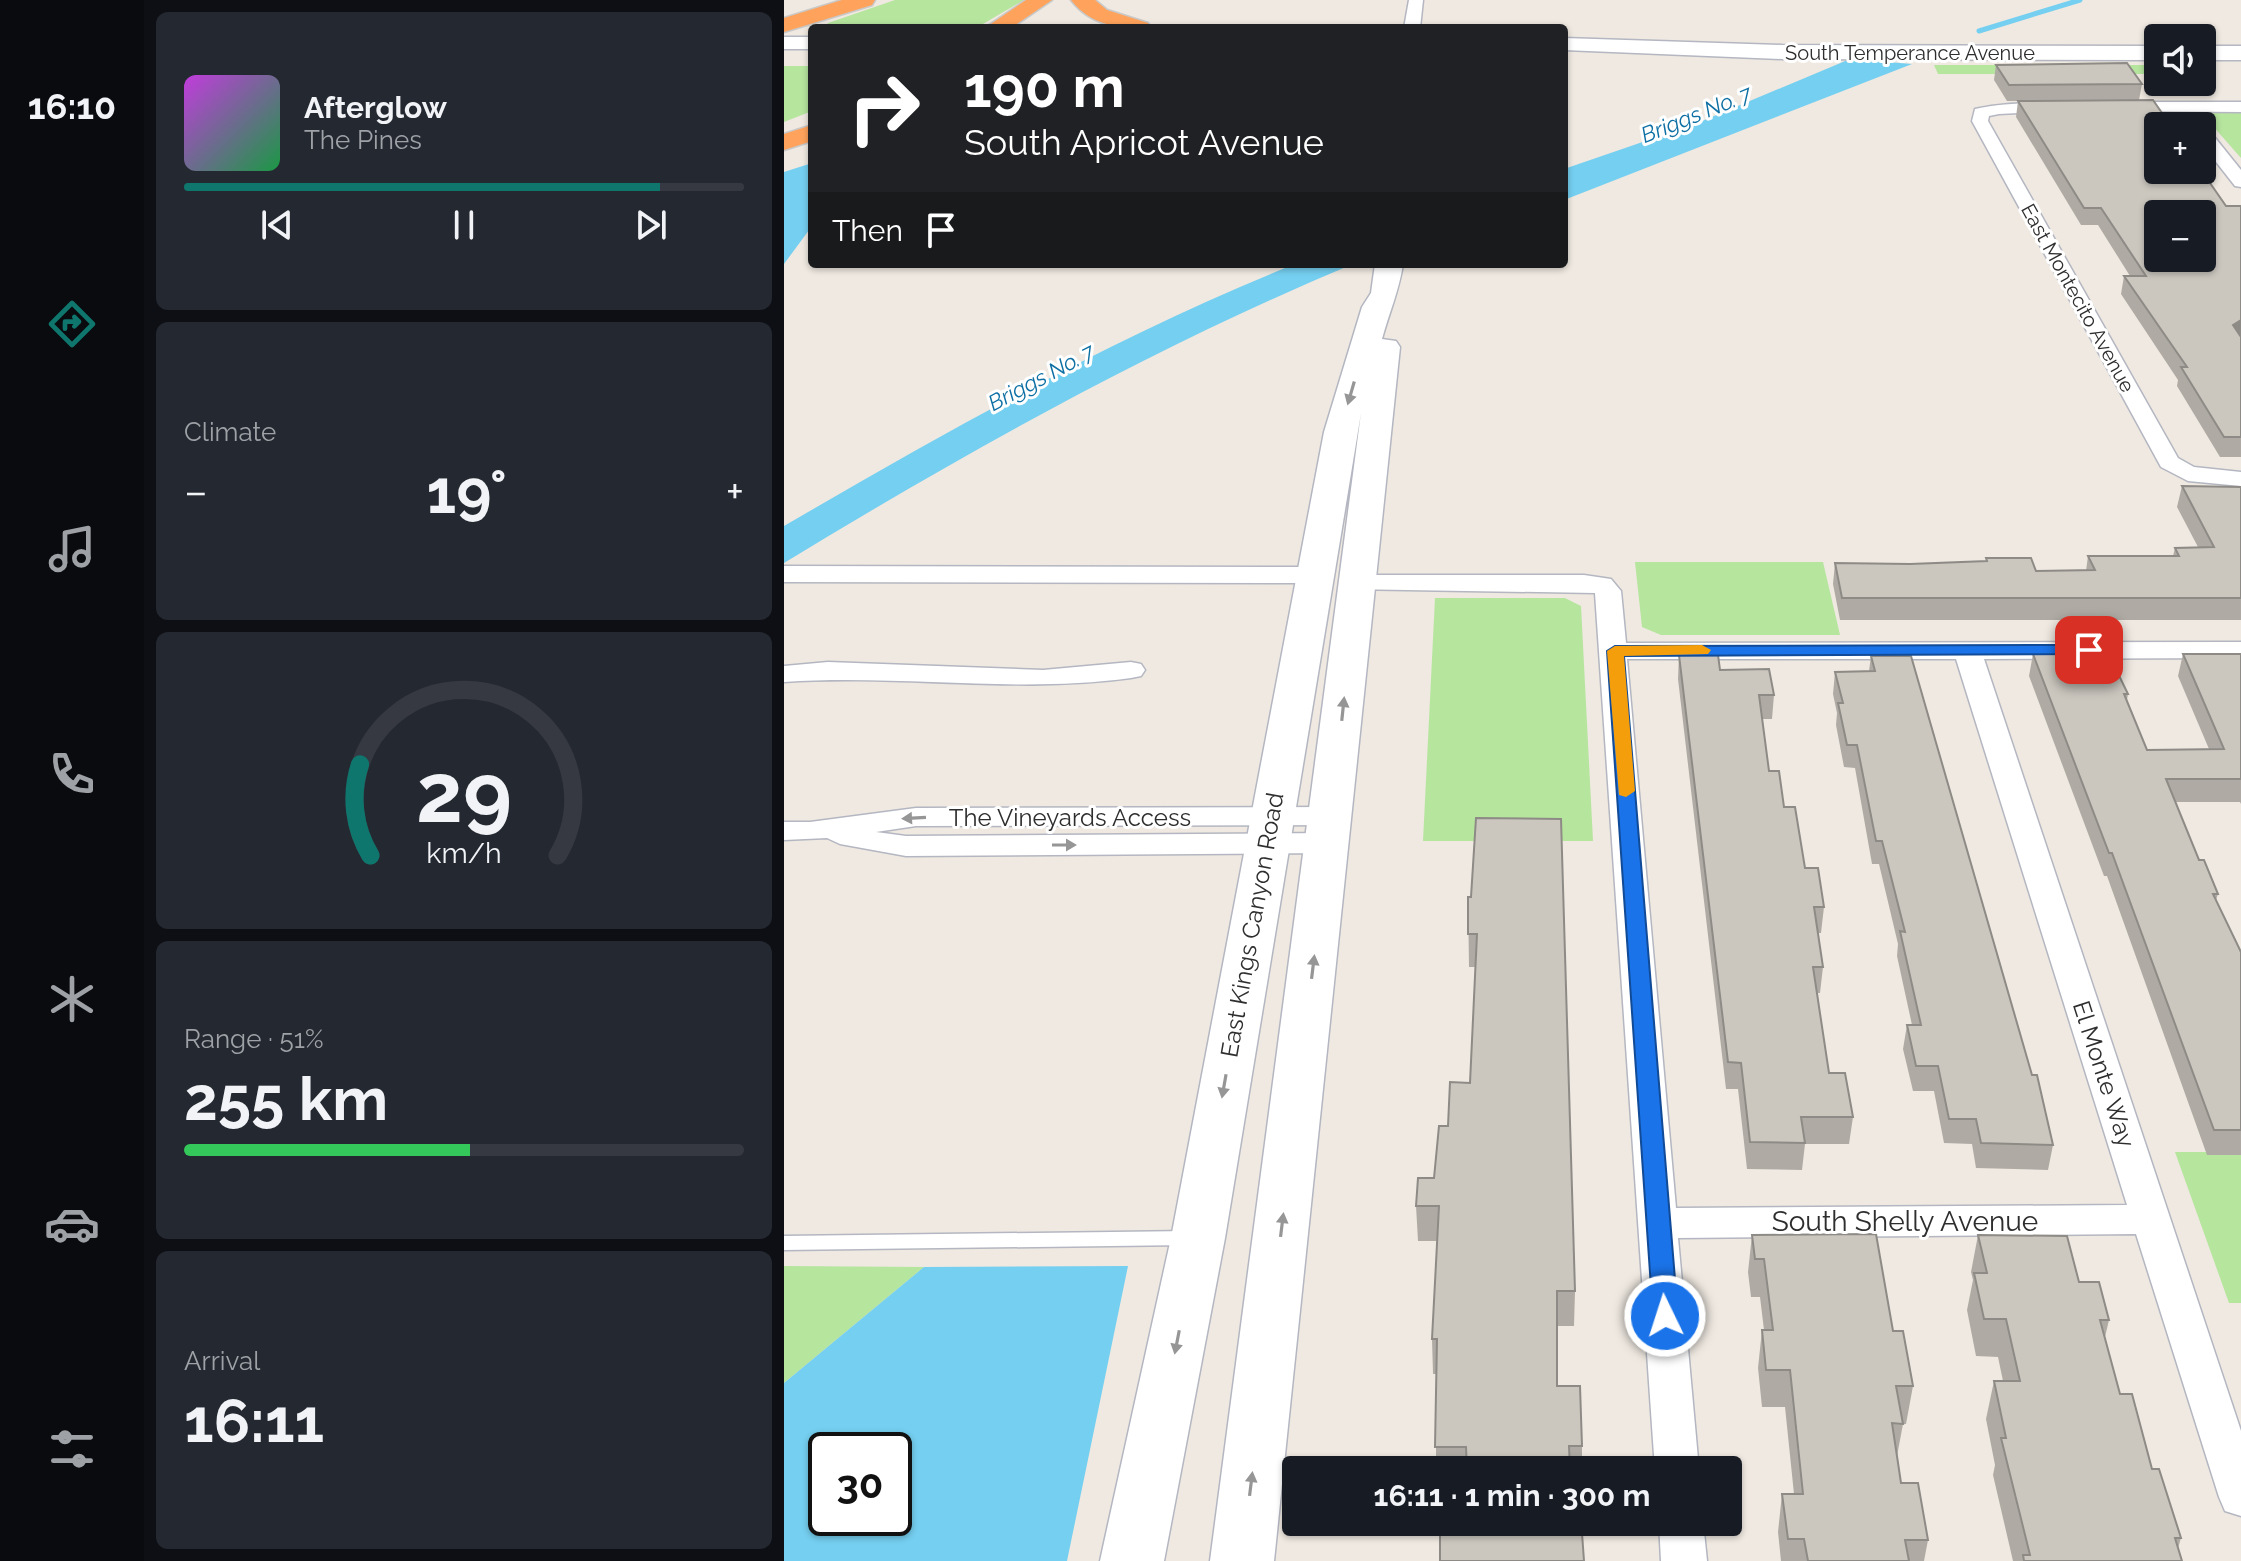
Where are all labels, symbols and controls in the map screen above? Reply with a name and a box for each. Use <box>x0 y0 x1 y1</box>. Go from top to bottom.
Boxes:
map controls <box>2144 24 2216 272</box>
button: sound <box>2144 24 2216 96</box>
street label: South Temperance Avenue <box>1785 41 2035 65</box>
text: 190 m <box>964 54 1125 120</box>
icon: right <box>832 56 936 160</box>
water label: Briggs No. 7 <box>1637 79 1757 148</box>
text: 16:10 <box>28 85 116 127</box>
text: Afterglow <box>304 90 447 125</box>
button: + <box>2144 112 2216 184</box>
text: South Apricot Avenue <box>964 121 1324 163</box>
text: The Pines <box>304 125 422 155</box>
street label: East Montecito Avenue <box>2016 199 2140 397</box>
button: − <box>2144 200 2216 272</box>
icon: previous <box>255 203 299 247</box>
icon: pause <box>442 203 486 247</box>
icon: next <box>629 203 673 247</box>
icon: arrive <box>919 208 963 252</box>
text: Then <box>832 213 903 248</box>
icon: directions <box>44 296 100 352</box>
water label: Briggs No. 7 <box>983 337 1100 416</box>
one-way arrow <box>1344 381 1356 406</box>
text: Climate <box>184 417 276 447</box>
text: 19° <box>427 457 507 527</box>
text: − <box>184 466 208 517</box>
text: + <box>726 466 744 517</box>
icon: music <box>44 521 100 577</box>
pin <box>2055 616 2123 684</box>
icon: arrive <box>2067 628 2111 672</box>
one-way arrow <box>1336 696 1349 721</box>
text: 29 <box>416 744 512 841</box>
icon: phone <box>44 746 100 802</box>
street label: East Kings Canyon Road <box>1214 790 1290 1060</box>
street label: The Vineyards Access <box>949 803 1191 832</box>
one-way arrow <box>901 812 926 825</box>
text: km/h <box>426 837 502 871</box>
one-way arrow <box>1052 839 1077 851</box>
one-way arrow <box>1307 954 1320 979</box>
icon: climate <box>44 971 100 1027</box>
street label: El Monte Way <box>2067 997 2141 1151</box>
text: Range · 51% <box>184 1024 323 1054</box>
text: 255 km <box>184 1064 388 1134</box>
one-way arrow <box>1217 1074 1229 1099</box>
icon: car <box>44 1196 100 1252</box>
street label: South Shelly Avenue <box>1772 1205 2038 1238</box>
one-way arrow <box>1276 1212 1289 1237</box>
position arrow <box>1623 1274 1707 1358</box>
one-way arrow <box>1170 1330 1182 1355</box>
text: Arrival <box>184 1346 260 1376</box>
text: 16:11 <box>184 1386 324 1456</box>
icon: filters <box>44 1421 100 1477</box>
speed limit sign: 30 <box>808 1432 912 1536</box>
one-way arrow <box>1245 1471 1258 1496</box>
text: 16:11 · 1 min · 300 m <box>1374 1478 1650 1513</box>

